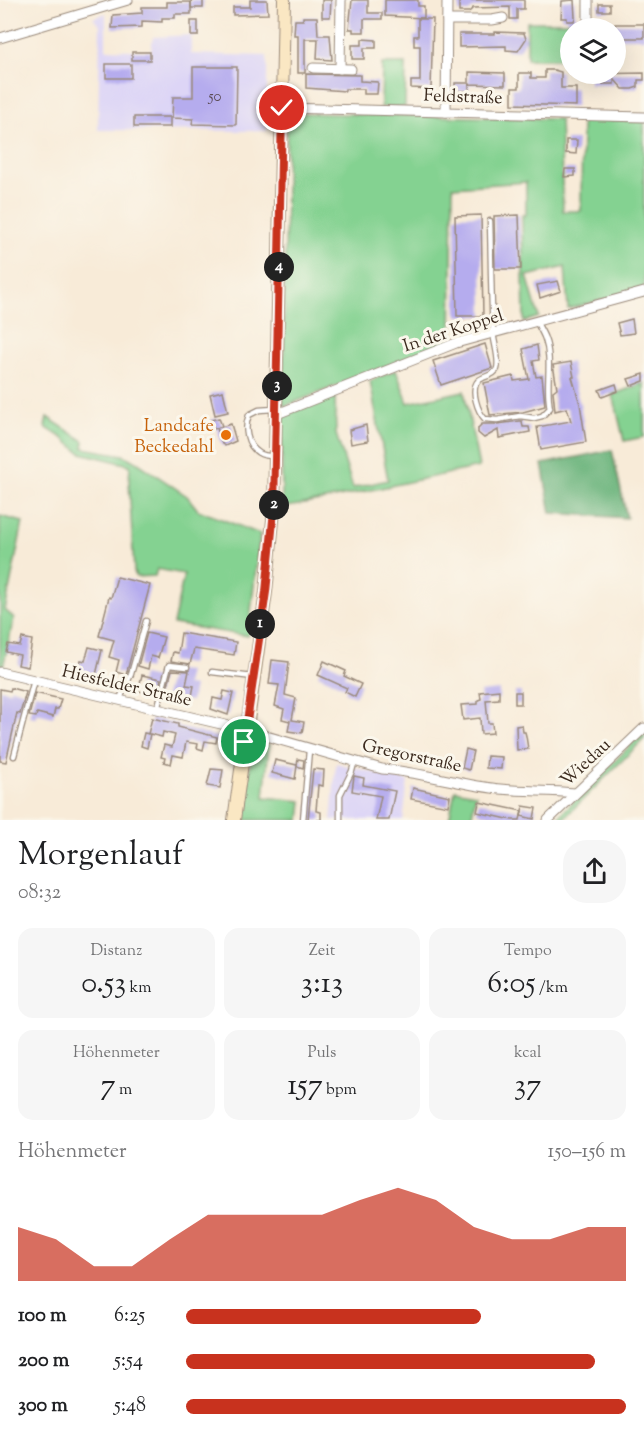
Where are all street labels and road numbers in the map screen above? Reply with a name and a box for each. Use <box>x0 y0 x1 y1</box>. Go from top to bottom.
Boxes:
street label: Feldstraße <box>423 84 503 112</box>
street label: In der Koppel <box>400 303 507 360</box>
street label: Hiesfelder Straße <box>59 659 194 715</box>
street label: Wiedau <box>555 733 618 794</box>
street label: Gregorstraße <box>359 734 464 780</box>

